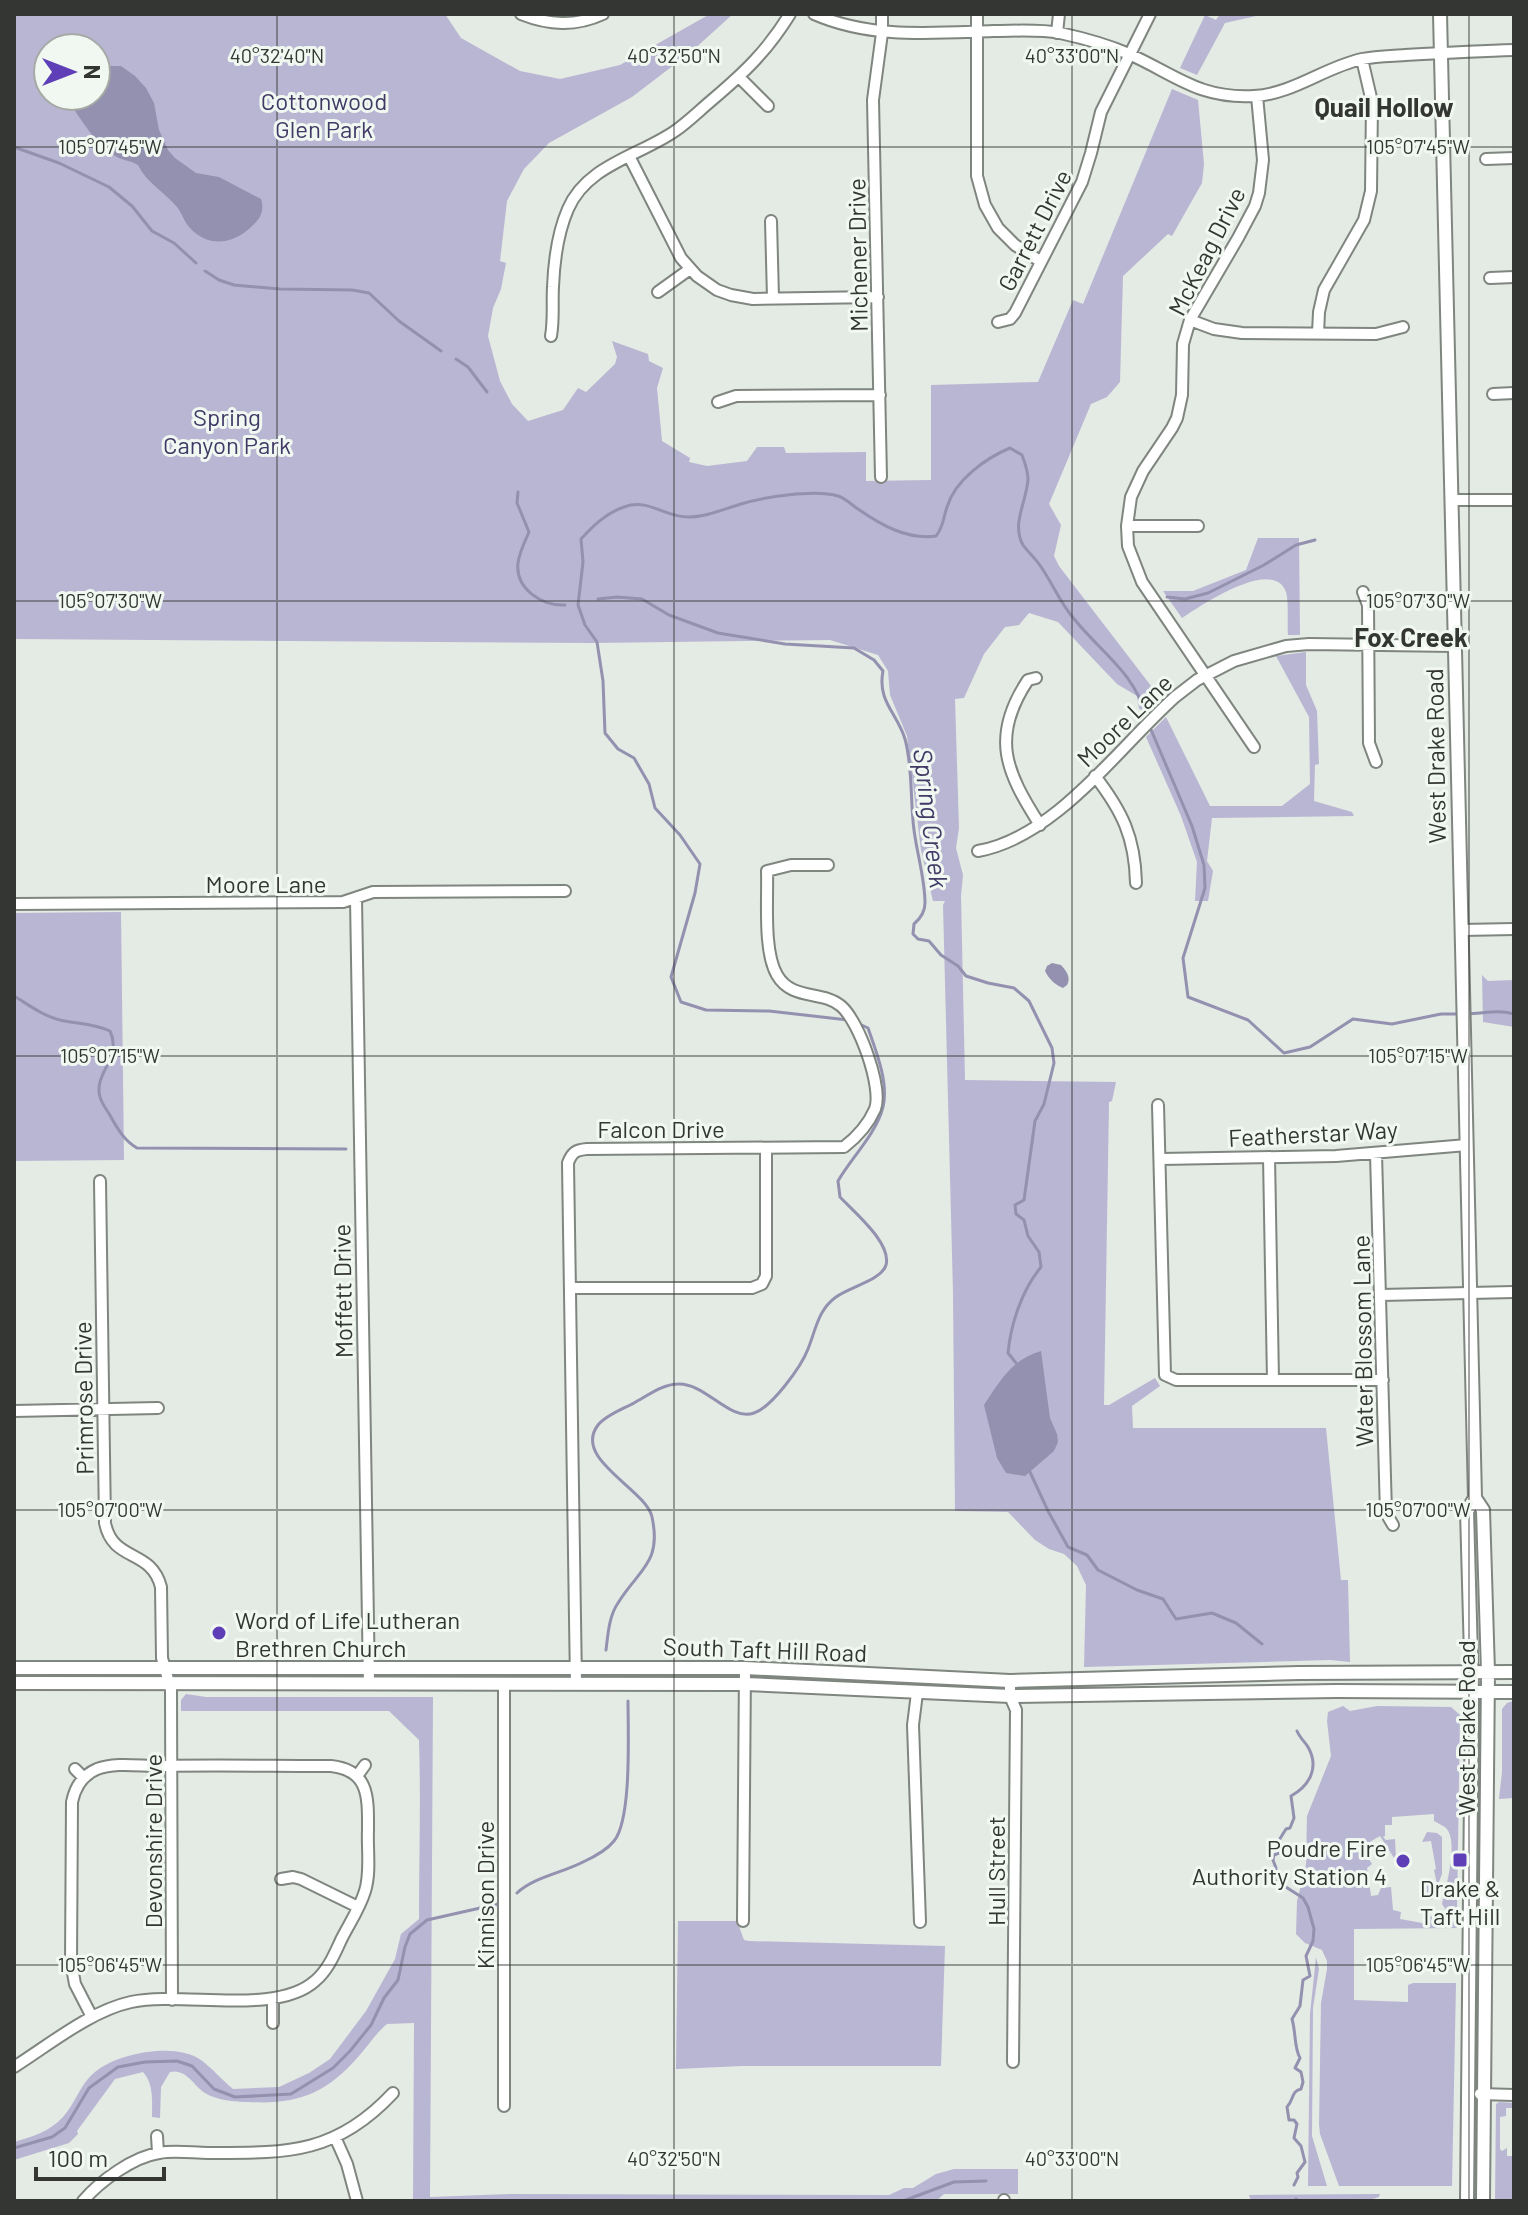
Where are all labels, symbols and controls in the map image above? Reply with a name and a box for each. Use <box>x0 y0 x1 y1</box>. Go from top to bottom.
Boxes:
north arrow <box>32 32 112 112</box>
text: 40°32'40"N <box>230 43 324 67</box>
text: 40°32'50"N <box>627 43 721 67</box>
text: 40°33'00"N <box>1025 43 1119 67</box>
text: N <box>80 65 106 79</box>
park label: Cottonwood Glen Park <box>261 86 387 143</box>
district label: Quail Hollow <box>1314 91 1454 122</box>
text: 105°07'45"W <box>58 134 162 158</box>
text: 105°07'45"W <box>1366 134 1470 158</box>
street label: Garrett Drive <box>991 164 1077 296</box>
street label: Michener Drive <box>841 178 873 332</box>
street label: McKeag Drive <box>1161 182 1251 320</box>
park label: Spring Canyon Park <box>163 402 291 459</box>
text: 105°07'30"W <box>58 588 162 612</box>
text: 105°07'30"W <box>1366 588 1470 612</box>
district label: Fox Creek <box>1354 621 1468 652</box>
street label: Moore Lane <box>1070 668 1178 772</box>
street label: West Drake Road <box>1419 668 1451 844</box>
water label: Spring Creek <box>908 746 956 890</box>
street label: Moore Lane <box>206 869 326 898</box>
text: 105°07'15"W <box>60 1043 160 1067</box>
text: 105°07'15"W <box>1368 1043 1468 1067</box>
street label: Falcon Drive <box>597 1114 725 1143</box>
street label: Featherstar Way <box>1228 1114 1398 1152</box>
street label: Moffett Drive <box>326 1224 358 1358</box>
street label: Water Blossom Lane <box>1346 1235 1378 1447</box>
street label: Primrose Drive <box>67 1321 99 1475</box>
text: 105°07'00"W <box>57 1497 163 1521</box>
text: 105°07'00"W <box>1365 1497 1471 1521</box>
place label: Word of Life Lutheran Brethren Church <box>235 1605 460 1662</box>
marker: Word of Life Lutheran Brethren Church <box>210 1624 228 1642</box>
street label: South Taft Hill Road <box>662 1631 868 1667</box>
street label: West Drake Road <box>1451 1640 1480 1816</box>
street label: Devonshire Drive <box>138 1754 167 1928</box>
street label: Hull Street <box>981 1816 1010 1926</box>
street label: Kinnison Drive <box>470 1821 499 1969</box>
place label: Poudre Fire Authority Station 4 <box>1192 1833 1387 1890</box>
marker: Drake & Taft Hill <box>1451 1851 1469 1869</box>
marker: Poudre Fire Authority Station 4 <box>1394 1852 1412 1870</box>
place label: Drake & Taft Hill <box>1420 1873 1500 1930</box>
text: 105°06'45"W <box>58 1952 163 1976</box>
text: 105°06'45"W <box>1366 1952 1471 1976</box>
scale bar <box>36 2131 164 2181</box>
text: 100 m <box>48 2143 108 2172</box>
text: 40°32'50"N <box>627 2146 721 2170</box>
text: 40°33'00"N <box>1025 2146 1119 2170</box>

